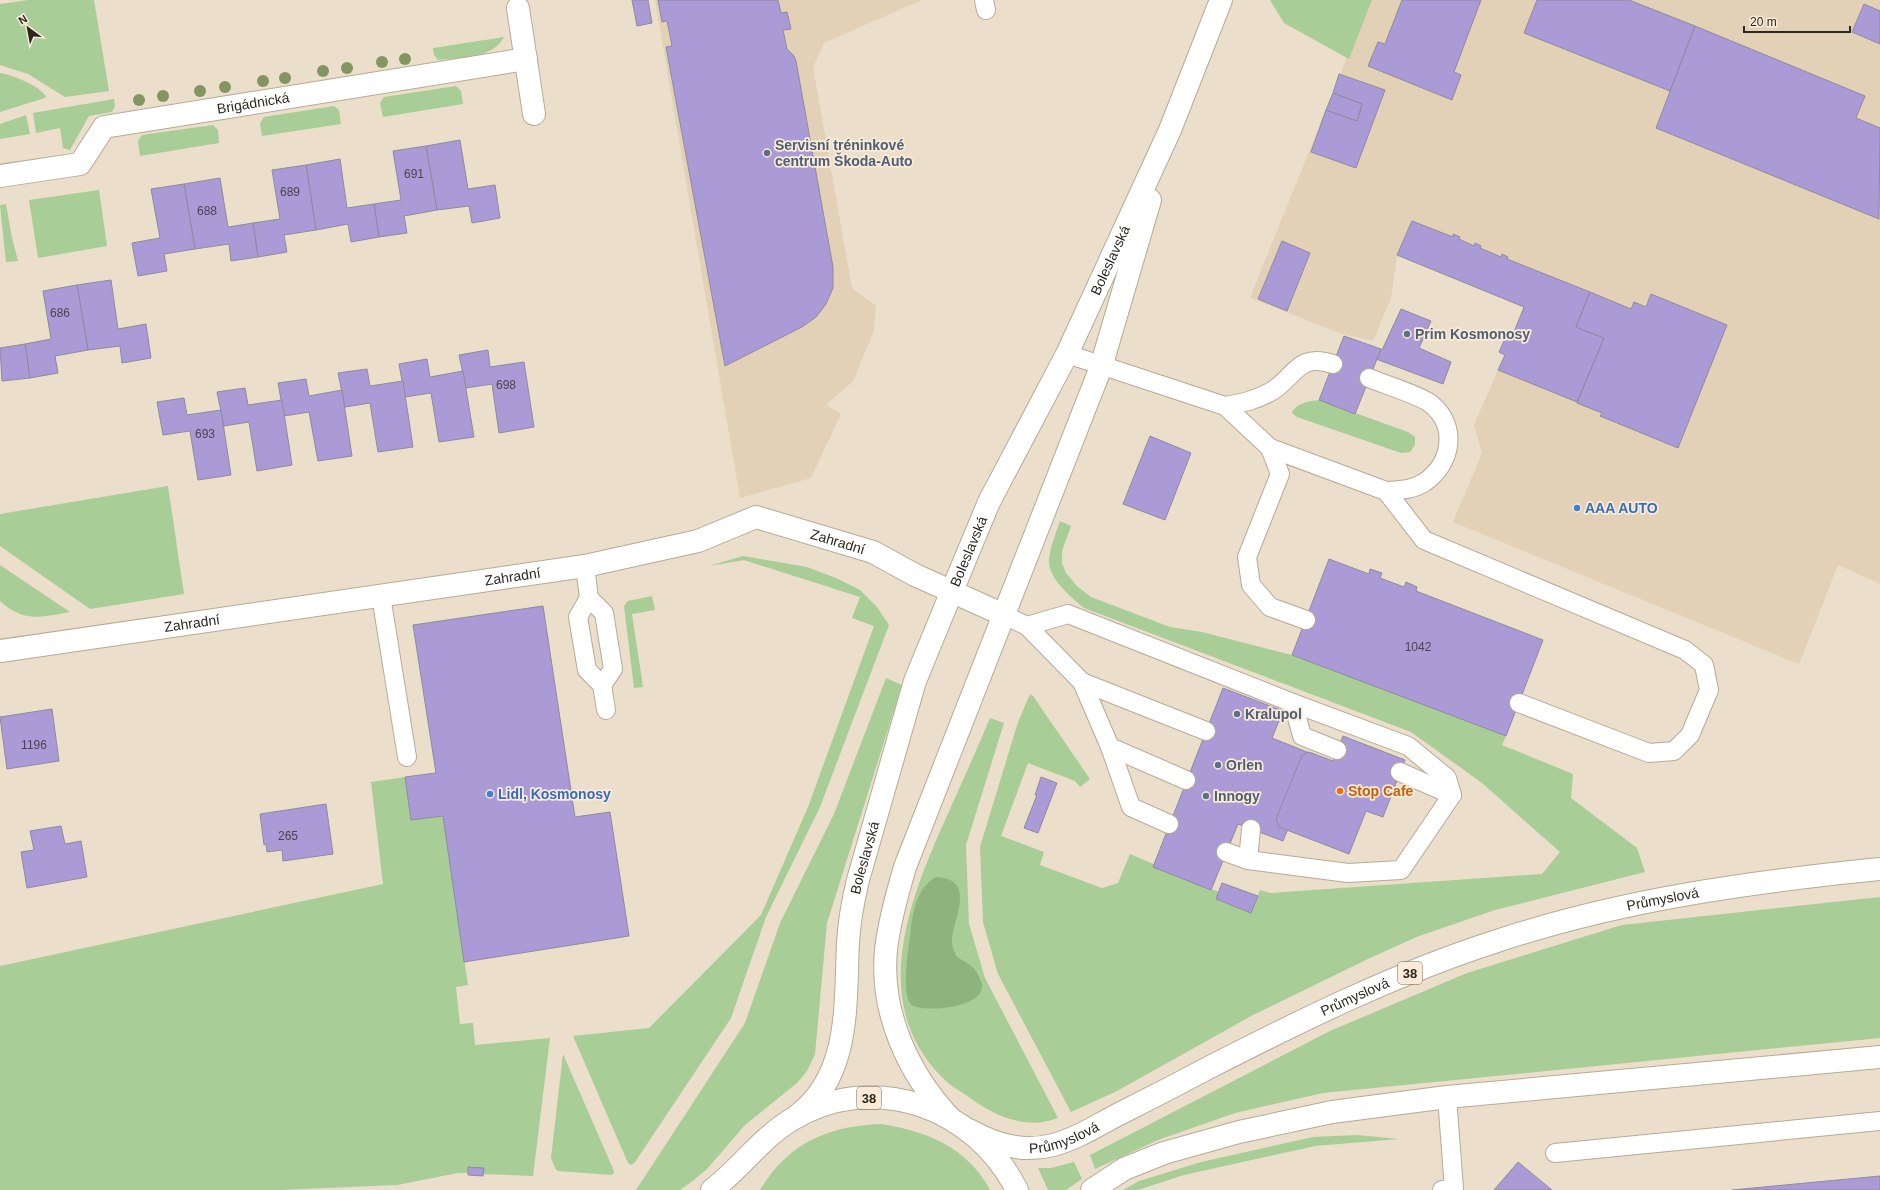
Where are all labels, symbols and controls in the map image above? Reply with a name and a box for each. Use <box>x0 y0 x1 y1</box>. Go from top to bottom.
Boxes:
north arrow <box>8 8 48 48</box>
scale bar <box>1744 8 1850 34</box>
text: N <box>16 12 29 27</box>
text: 20 m <box>1750 15 1777 29</box>
street label: Brigádnická <box>216 89 291 117</box>
place label: Servisní tréninkové centrum Škoda-Auto <box>775 137 913 169</box>
marker: Servisní tréninkové centrum Škoda-Auto <box>762 148 772 158</box>
house number: 691 <box>404 167 424 181</box>
house number: 689 <box>280 185 300 199</box>
house number: 688 <box>197 204 217 218</box>
street label: Boleslavská <box>1087 223 1133 298</box>
house number: 686 <box>50 306 70 320</box>
place label: Prim Kosmonosy <box>1415 326 1530 342</box>
marker: Prim Kosmonosy <box>1402 329 1412 339</box>
house number: 698 <box>496 378 516 392</box>
house number: 693 <box>195 427 215 441</box>
place label: AAA AUTO <box>1585 500 1658 516</box>
marker: AAA AUTO <box>1572 503 1582 513</box>
street label: Boleslavská <box>947 514 990 589</box>
street label: Zahradní <box>809 526 867 557</box>
street label: Zahradní <box>484 565 542 588</box>
street label: Zahradní <box>163 611 221 635</box>
house number: 1042 <box>1405 640 1432 654</box>
place label: Kralupol <box>1245 706 1302 722</box>
marker: Kralupol <box>1232 709 1242 719</box>
house number: 1196 <box>21 738 47 752</box>
place label: Orlen <box>1226 757 1263 773</box>
marker: Orlen <box>1213 760 1223 770</box>
place label: Stop Cafe <box>1348 783 1414 799</box>
place label: Lidl, Kosmonosy <box>498 786 611 802</box>
marker: Stop Cafe <box>1335 786 1345 796</box>
place label: Innogy <box>1214 788 1260 804</box>
marker: Lidl, Kosmonosy <box>485 789 495 799</box>
marker: Innogy <box>1201 791 1211 801</box>
street label: Boleslavská <box>847 819 882 896</box>
house number: 265 <box>278 829 298 843</box>
street label: Průmyslová <box>1625 884 1700 914</box>
road number: 38 <box>1398 962 1422 984</box>
street label: Průmyslová <box>1318 974 1391 1019</box>
road number: 38 <box>857 1087 881 1109</box>
street label: Průmyslová <box>1029 1118 1102 1156</box>

